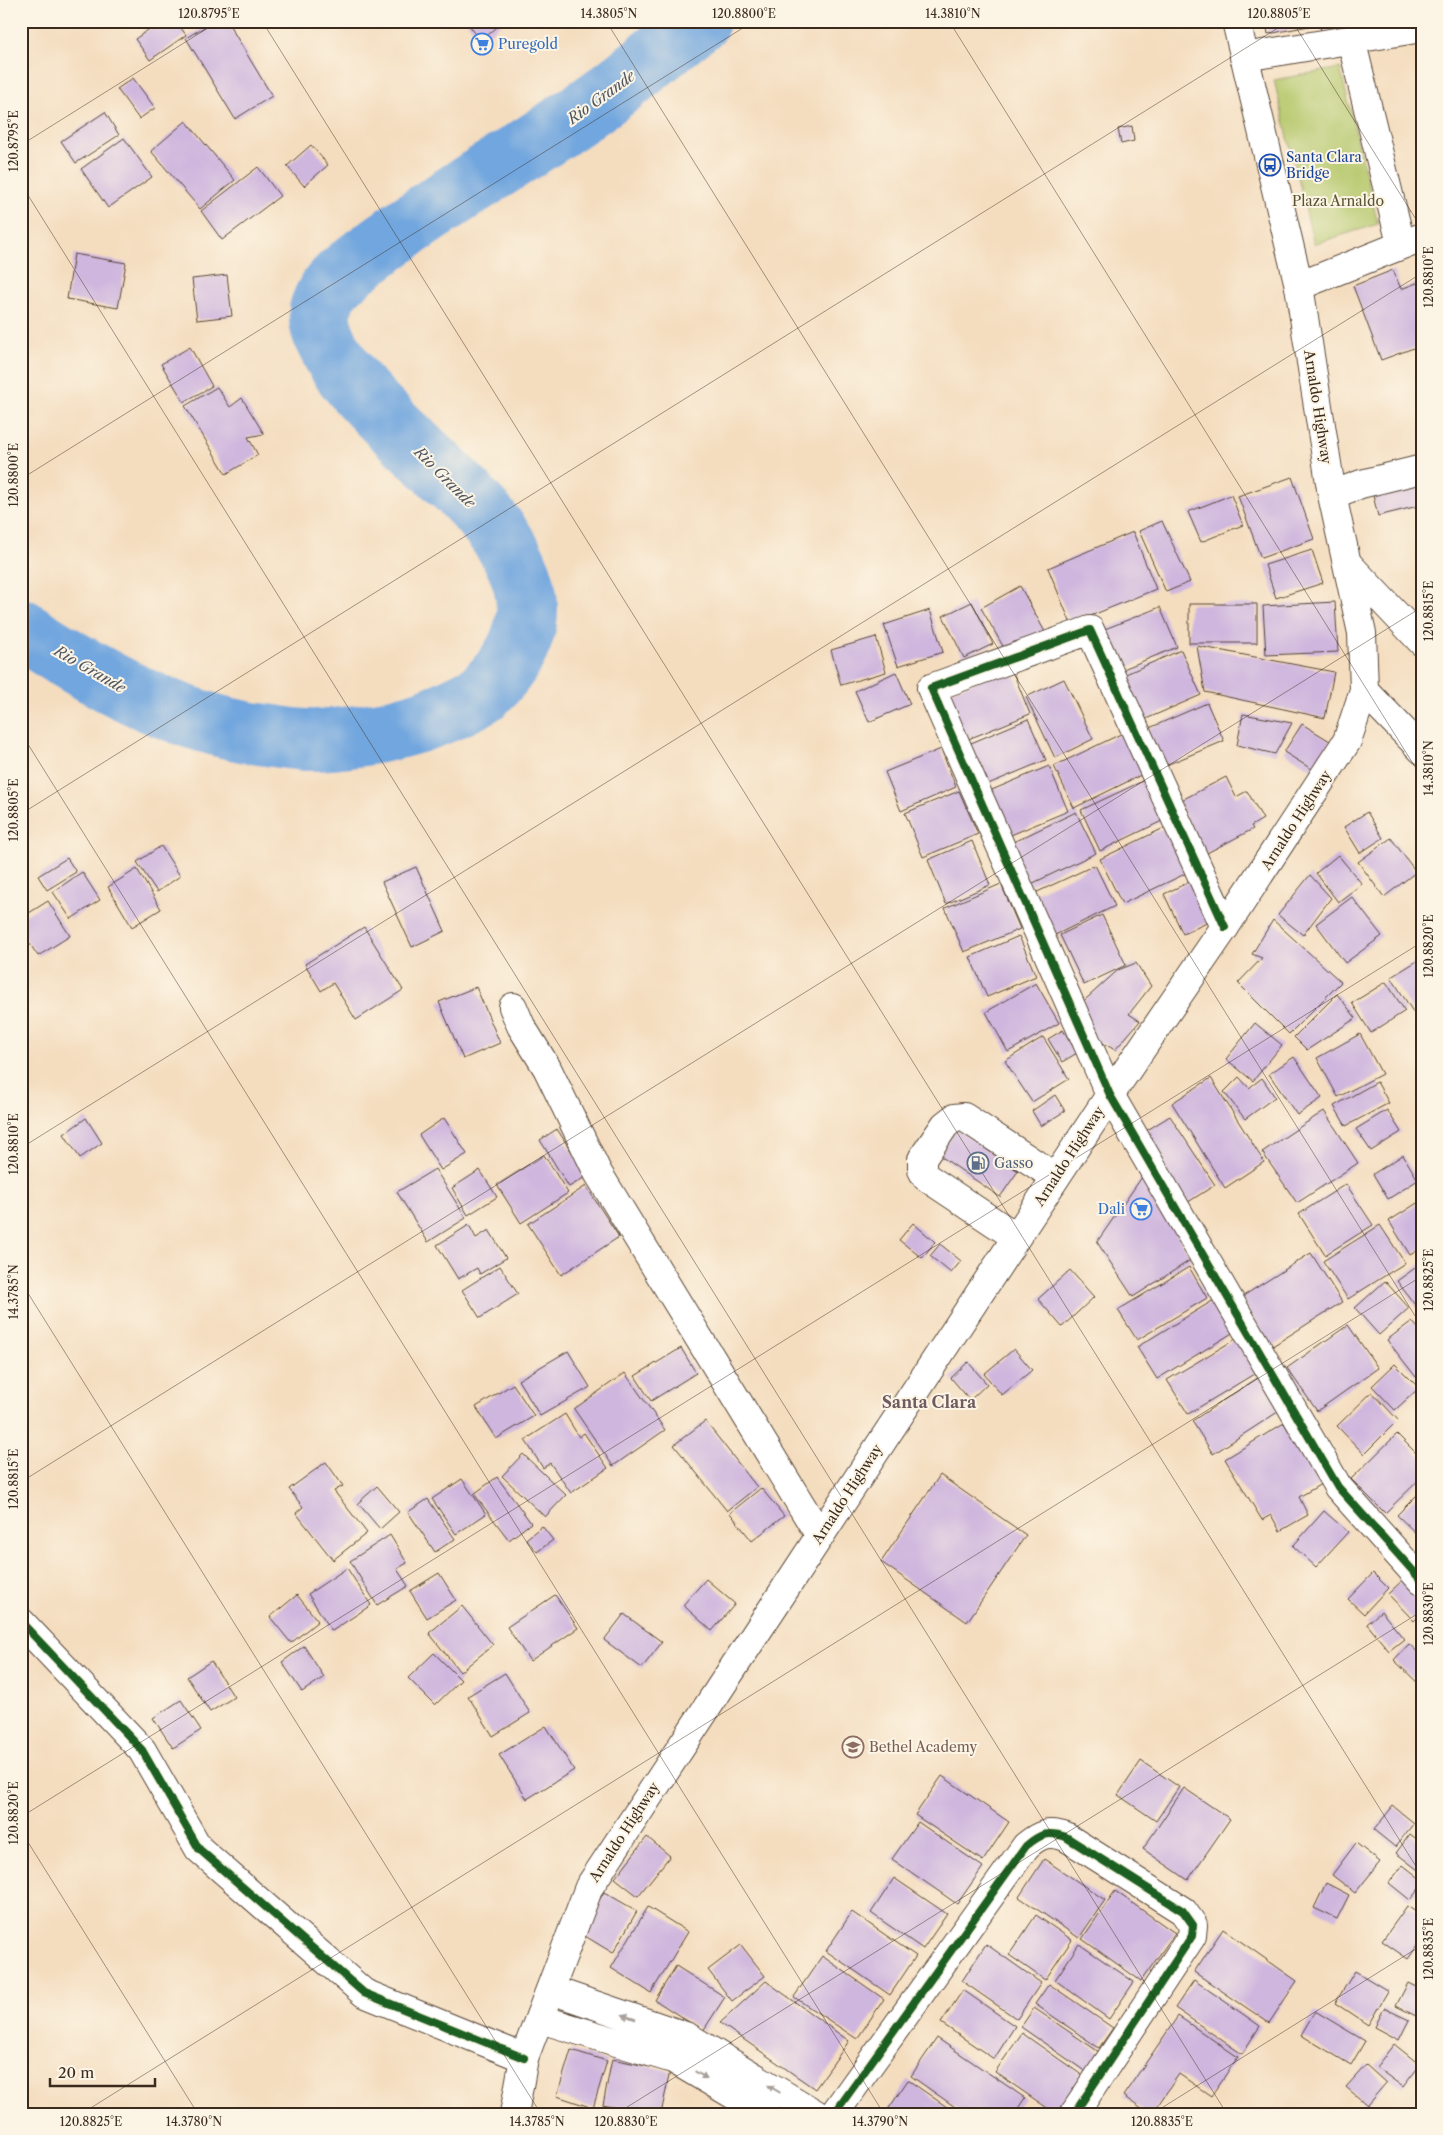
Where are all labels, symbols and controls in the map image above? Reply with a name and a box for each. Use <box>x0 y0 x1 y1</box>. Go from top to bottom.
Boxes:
text: 120.8795°E <box>178 6 240 21</box>
text: 14.3805°N <box>581 6 638 21</box>
text: 120.8800°E <box>712 6 776 21</box>
text: 14.3810°N <box>925 6 981 21</box>
text: 120.8805°E <box>1247 6 1311 21</box>
supermarket icon: Puregold <box>470 32 494 56</box>
place label: Puregold <box>498 35 558 53</box>
water label: Rio Grande <box>563 66 639 128</box>
text: 120.8795°E <box>6 110 21 172</box>
place label: Santa Clara Bridge <box>1286 148 1363 182</box>
bus stop icon: Santa Clara Bridge <box>1258 153 1282 177</box>
park label: Plaza Arnaldo <box>1292 192 1384 210</box>
text: 120.8810°E <box>1421 246 1436 308</box>
street label: Arnaldo Highway <box>1300 348 1336 466</box>
water label: Rio Grande <box>410 442 480 512</box>
text: 120.8800°E <box>6 443 21 507</box>
text: 120.8815°E <box>1421 581 1436 641</box>
water label: Rio Grande <box>50 641 130 697</box>
text: 14.3810°N <box>1421 740 1436 796</box>
street label: Arnaldo Highway <box>1256 767 1335 874</box>
text: 120.8805°E <box>6 778 21 842</box>
text: 120.8820°E <box>1421 914 1436 978</box>
street label: Arnaldo Highway <box>1029 1103 1108 1210</box>
text: 120.8810°E <box>6 1113 21 1175</box>
fuel station icon: Gasso <box>966 1151 990 1175</box>
place label: Gasso <box>994 1154 1033 1172</box>
supermarket icon: Dali <box>1129 1197 1153 1221</box>
place label: Dali <box>1098 1200 1125 1218</box>
text: 120.8825°E <box>1421 1249 1436 1311</box>
text: 14.3785°N <box>6 1264 21 1320</box>
district label: Santa Clara <box>882 1392 977 1412</box>
street label: Arnaldo Highway <box>807 1441 886 1548</box>
text: 120.8815°E <box>6 1449 21 1509</box>
text: 120.8830°E <box>1421 1582 1436 1646</box>
school or university icon: Bethel Academy <box>841 1735 865 1759</box>
place label: Bethel Academy <box>869 1738 977 1756</box>
street label: Arnaldo Highway <box>584 1779 663 1886</box>
text: 120.8820°E <box>6 1781 21 1845</box>
text: 120.8835°E <box>1421 1918 1436 1980</box>
one-way arrow <box>622 2013 637 2020</box>
scale bar <box>50 2055 155 2087</box>
text: 20 m <box>58 2063 94 2082</box>
one-way arrow <box>694 2071 707 2080</box>
one-way arrow <box>768 2084 781 2093</box>
text: 120.8825°E <box>60 2114 122 2129</box>
text: 14.3780°N <box>166 2114 222 2129</box>
text: 14.3785°N <box>509 2114 565 2129</box>
text: 120.8830°E <box>594 2114 658 2129</box>
text: 14.3790°N <box>852 2114 908 2129</box>
text: 120.8835°E <box>1131 2114 1193 2129</box>

